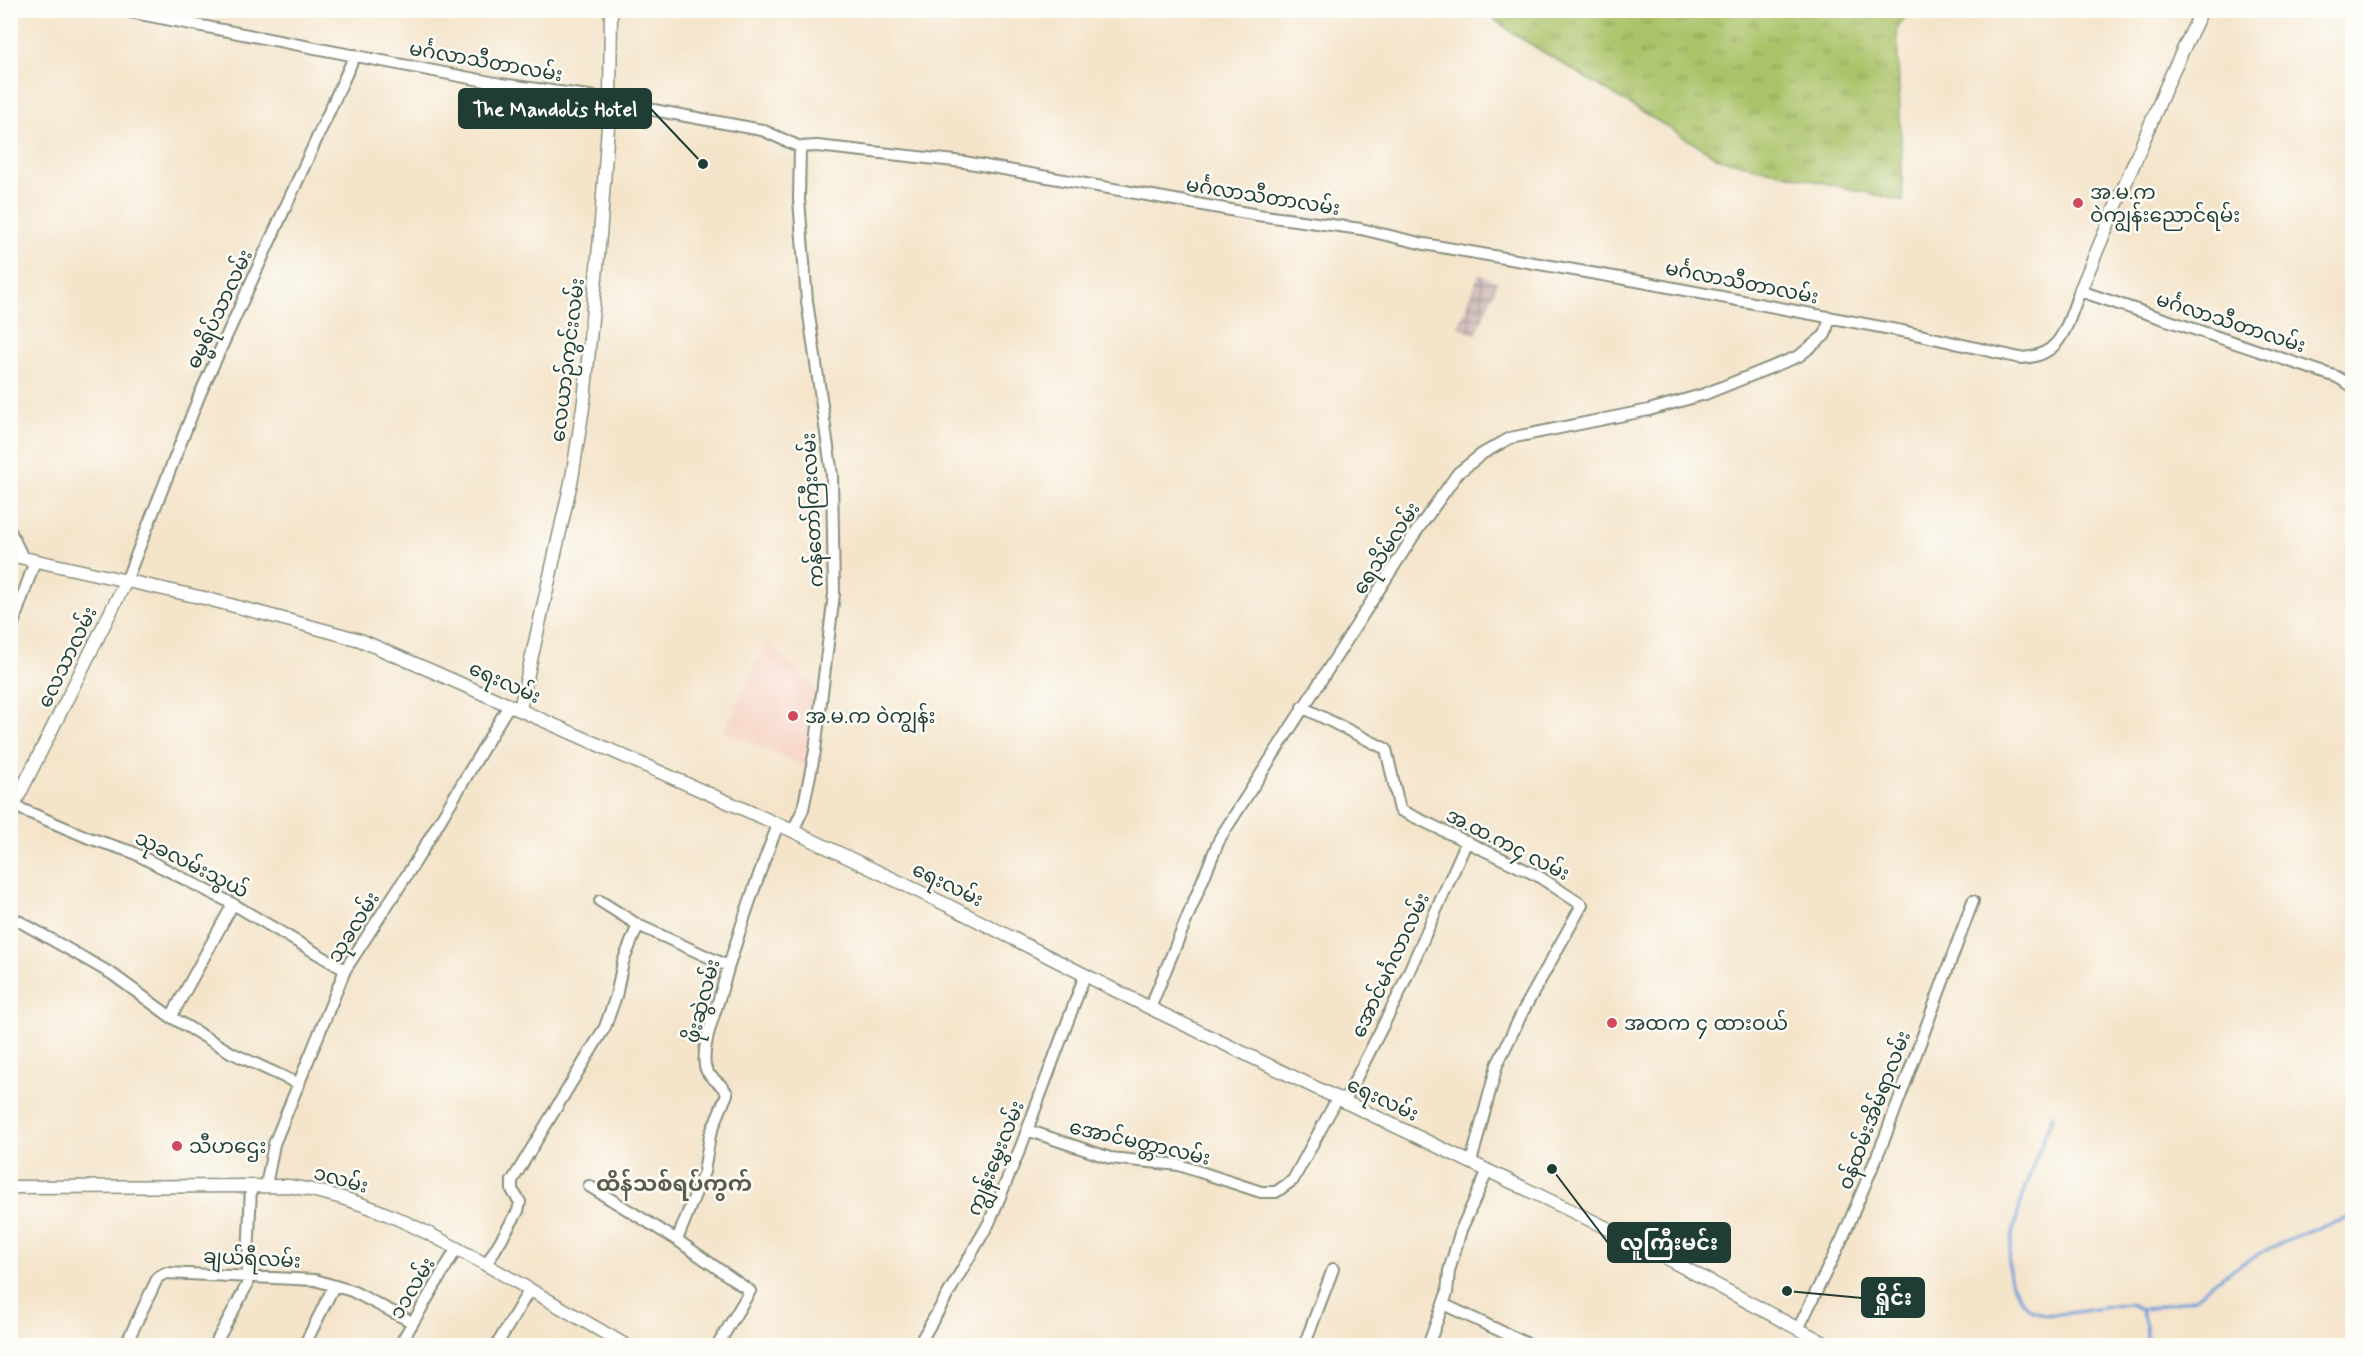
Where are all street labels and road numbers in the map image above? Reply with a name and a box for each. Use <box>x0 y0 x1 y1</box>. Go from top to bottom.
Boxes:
street label: မင်္ဂလာသီတာလမ်း <box>407 34 565 89</box>
street label: မင်္ဂလာသီတာလမ်း <box>1184 170 1342 223</box>
street label: ဓမ္မရိပ်သာလမ်း <box>179 245 261 374</box>
street label: မင်္ဂလာသီတာလမ်း <box>1663 253 1821 312</box>
street label: လေယာဉ်ကွင်းလမ်း <box>543 276 593 444</box>
street label: မင်္ဂလာသီတာလမ်း <box>2152 285 2309 360</box>
street label: ကန်တော်ကြီးလမ်း <box>794 432 832 588</box>
street label: ရေသိမ်လမ်း <box>1346 496 1428 601</box>
street label: လေသာလမ်း <box>30 602 104 713</box>
street label: ရေးလမ်း <box>464 654 545 712</box>
street label: အ.ထ.က၄ လမ်း <box>1440 801 1575 889</box>
street label: သုခလမ်းသွယ် <box>129 823 254 907</box>
street label: ရေးလမ်း <box>907 855 988 915</box>
street label: သုခလမ်း <box>320 886 388 970</box>
street label: အောင်မင်္ဂလာလမ်း <box>1344 888 1437 1043</box>
street label: ဖိုးဆွဲလမ်း <box>677 956 730 1047</box>
street label: ၀န်ထမ်းအိမ်ရာလမ်း <box>1831 1027 1919 1194</box>
street label: ရေးလမ်း <box>1342 1070 1423 1130</box>
street label: ကျွန်းမွှေးလမ်း <box>959 1096 1034 1221</box>
street label: အောင်မတ္တာလမ်း <box>1066 1112 1213 1174</box>
street label: ၁လမ်း <box>310 1158 371 1201</box>
street label: ချယ်ရီလမ်း <box>202 1241 302 1277</box>
street label: ၁၁လမ်း <box>383 1252 442 1325</box>

